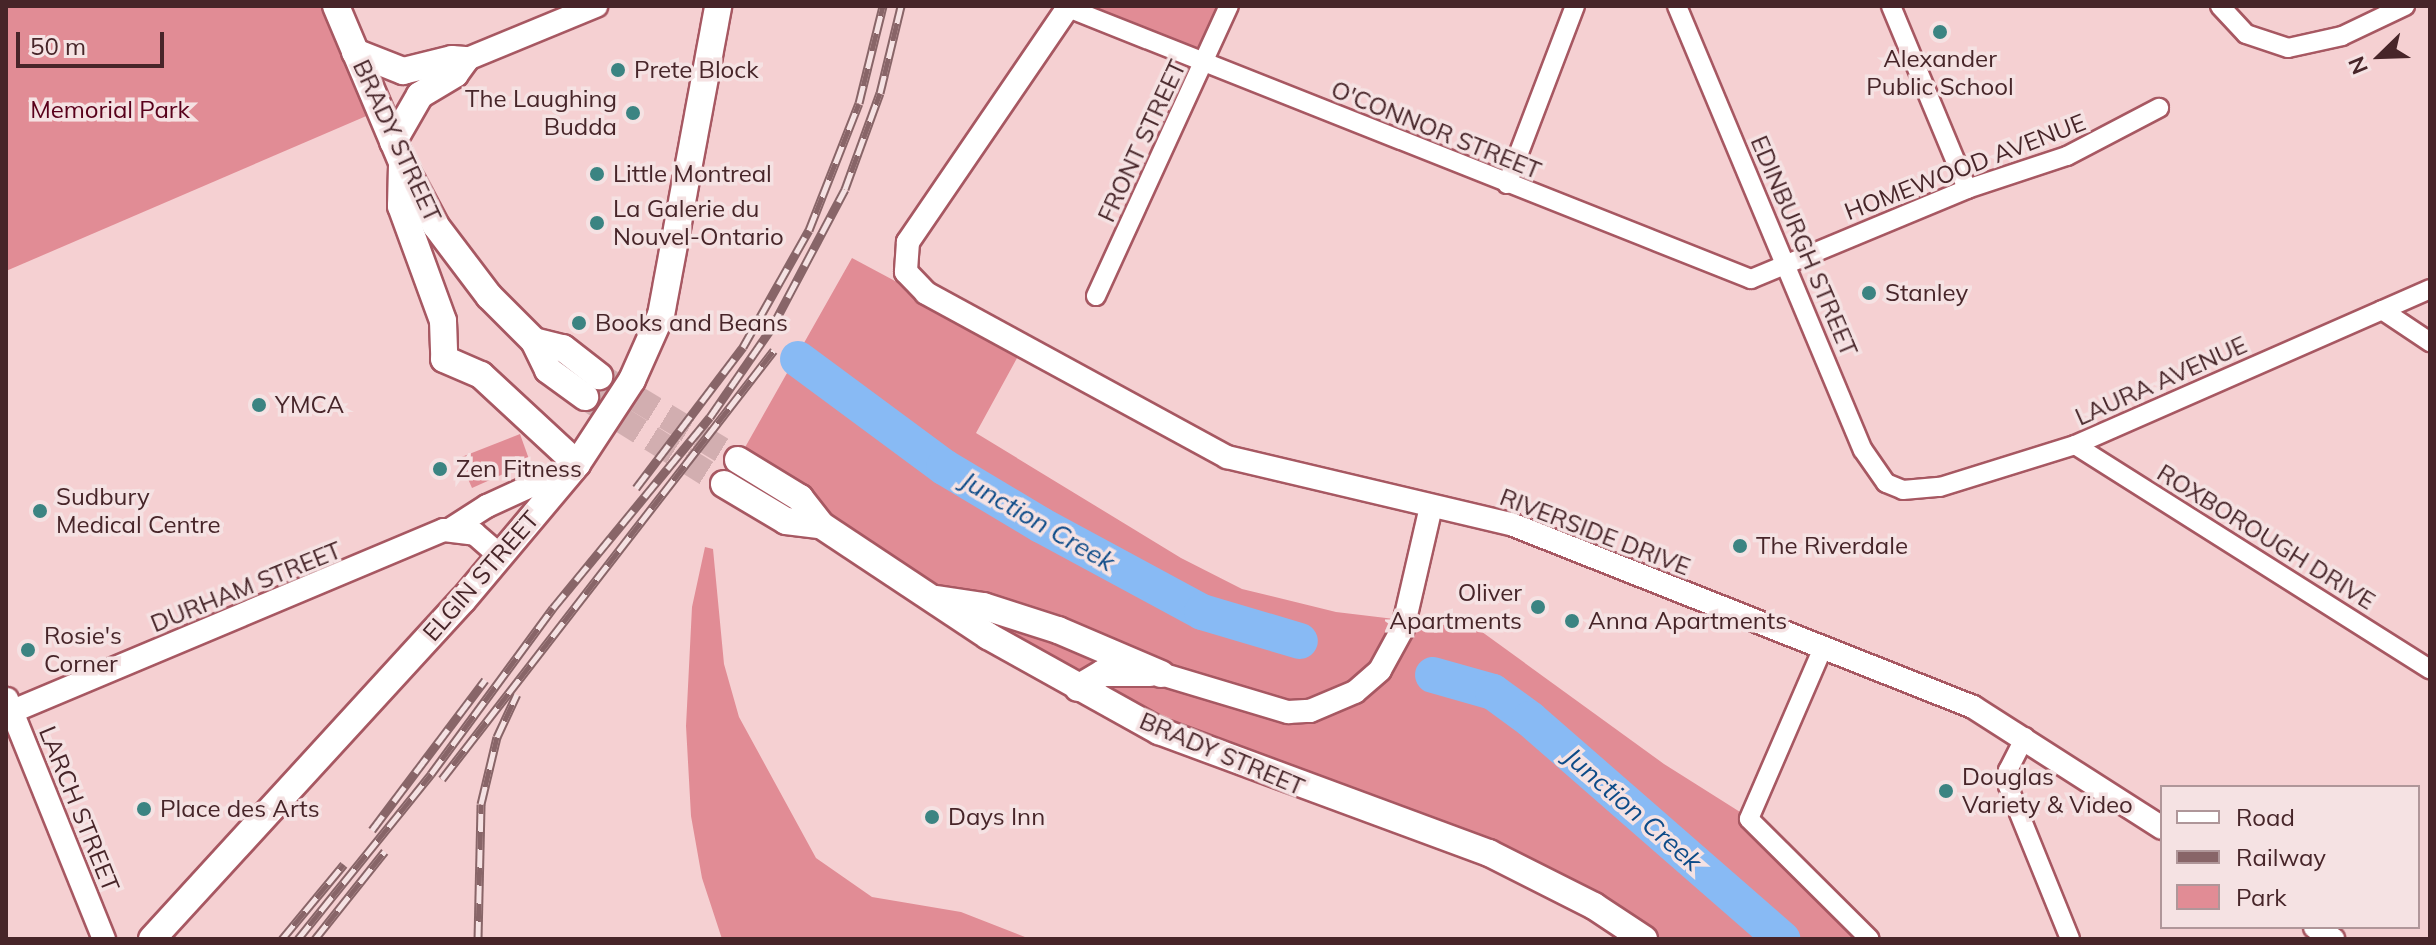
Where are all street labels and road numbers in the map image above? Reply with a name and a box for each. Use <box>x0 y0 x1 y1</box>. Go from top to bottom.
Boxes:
street label: BRADY STREET <box>347 55 447 227</box>
street label: FRONT STREET <box>1092 55 1192 227</box>
street label: O'CONNOR STREET <box>1327 75 1545 185</box>
street label: HOMEWOOD AVENUE <box>1840 108 2090 226</box>
street label: EDINBURGH STREET <box>1744 131 1864 361</box>
street label: LAURA AVENUE <box>2071 330 2251 432</box>
street label: ROXBOROUGH DRIVE <box>2152 458 2380 616</box>
street label: RIVERSIDE DRIVE <box>1496 482 1694 582</box>
street label: ELGIN STREET <box>417 505 545 647</box>
street label: DURHAM STREET <box>146 536 346 638</box>
street label: BRADY STREET <box>1135 706 1309 802</box>
street label: LARCH STREET <box>33 722 125 896</box>

